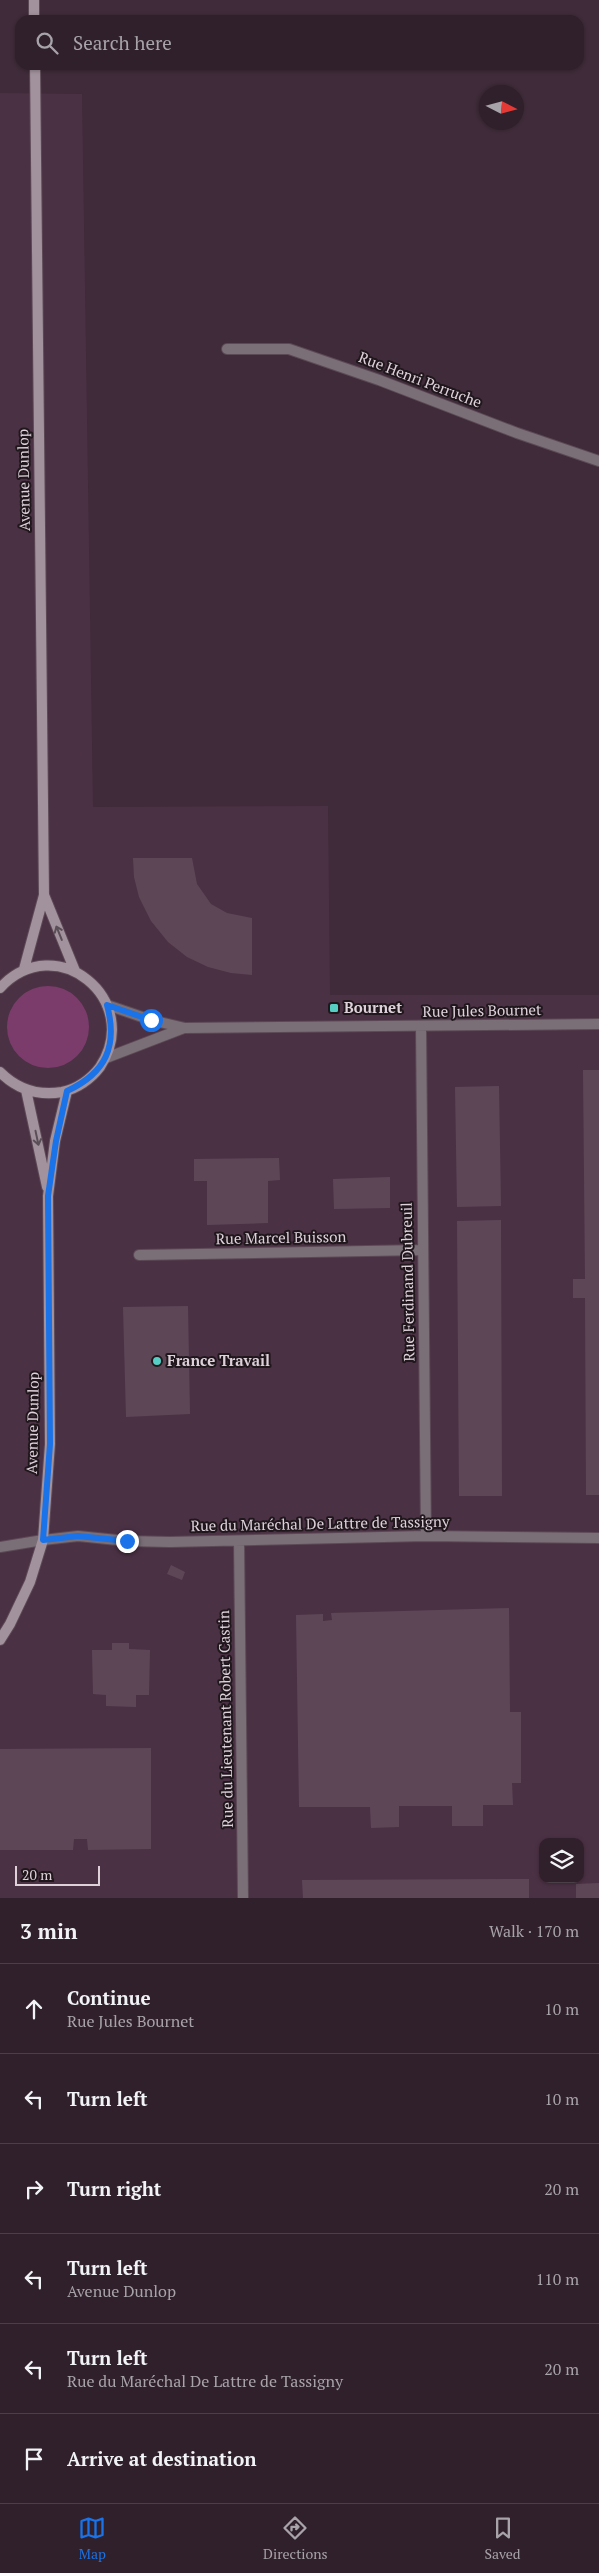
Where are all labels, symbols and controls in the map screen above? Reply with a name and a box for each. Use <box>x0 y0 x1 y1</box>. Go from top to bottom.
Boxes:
search box <box>15 15 584 70</box>
icon: search <box>33 29 61 57</box>
text: Search here <box>73 30 172 55</box>
north arrow <box>479 85 524 130</box>
street label: Rue Henri Perruche <box>356 346 485 412</box>
street label: Avenue Dunlop <box>12 429 34 531</box>
one-way arrow <box>54 926 63 941</box>
place label: Bournet <box>344 997 402 1017</box>
street label: Rue Jules Bournet <box>422 999 542 1021</box>
marker: Bournet <box>328 1002 340 1014</box>
route start <box>140 1009 163 1032</box>
one-way arrow <box>33 1129 42 1145</box>
street label: Rue Ferdinand Dubreuil <box>396 1202 418 1362</box>
street label: Rue Marcel Buisson <box>215 1226 347 1248</box>
place label: France Travail <box>167 1350 270 1370</box>
marker: France Travail <box>151 1355 163 1367</box>
street label: Avenue Dunlop <box>21 1372 43 1474</box>
street label: Rue du Maréchal De Lattre de Tassigny <box>190 1511 450 1535</box>
route end <box>116 1530 139 1553</box>
street label: Rue du Lieutenant Robert Castin <box>213 1610 237 1828</box>
map controls <box>539 1838 584 1883</box>
button: layers <box>539 1838 584 1883</box>
scale bar <box>15 1863 100 1886</box>
text: 20 m <box>22 1865 52 1884</box>
text: 3 min <box>20 1917 77 1945</box>
text: Walk · 170 m <box>489 1920 579 1942</box>
text: Continue <box>67 1985 151 2010</box>
icon: ahead <box>20 1995 48 2023</box>
text: 10 m <box>544 1998 579 2020</box>
text: Rue Jules Bournet <box>67 2010 194 2032</box>
icon: left <box>20 2085 48 2113</box>
text: Turn left <box>67 2086 148 2111</box>
text: 10 m <box>544 2088 579 2110</box>
icon: right <box>20 2175 48 2203</box>
text: Turn right <box>67 2176 161 2201</box>
text: 20 m <box>544 2178 579 2200</box>
text: Turn left <box>67 2255 148 2280</box>
icon: left <box>20 2265 48 2293</box>
text: 110 m <box>536 2268 579 2290</box>
text: Avenue Dunlop <box>67 2280 176 2302</box>
text: Turn left <box>67 2345 148 2370</box>
icon: left <box>20 2355 48 2383</box>
text: 20 m <box>544 2358 579 2380</box>
text: Rue du Maréchal De Lattre de Tassigny <box>67 2370 343 2392</box>
icon: arrive <box>20 2445 48 2473</box>
text: Arrive at destination <box>67 2446 256 2471</box>
tab: Map <box>78 2514 106 2563</box>
tab: Directions <box>263 2514 328 2563</box>
tab: Saved <box>484 2514 521 2563</box>

